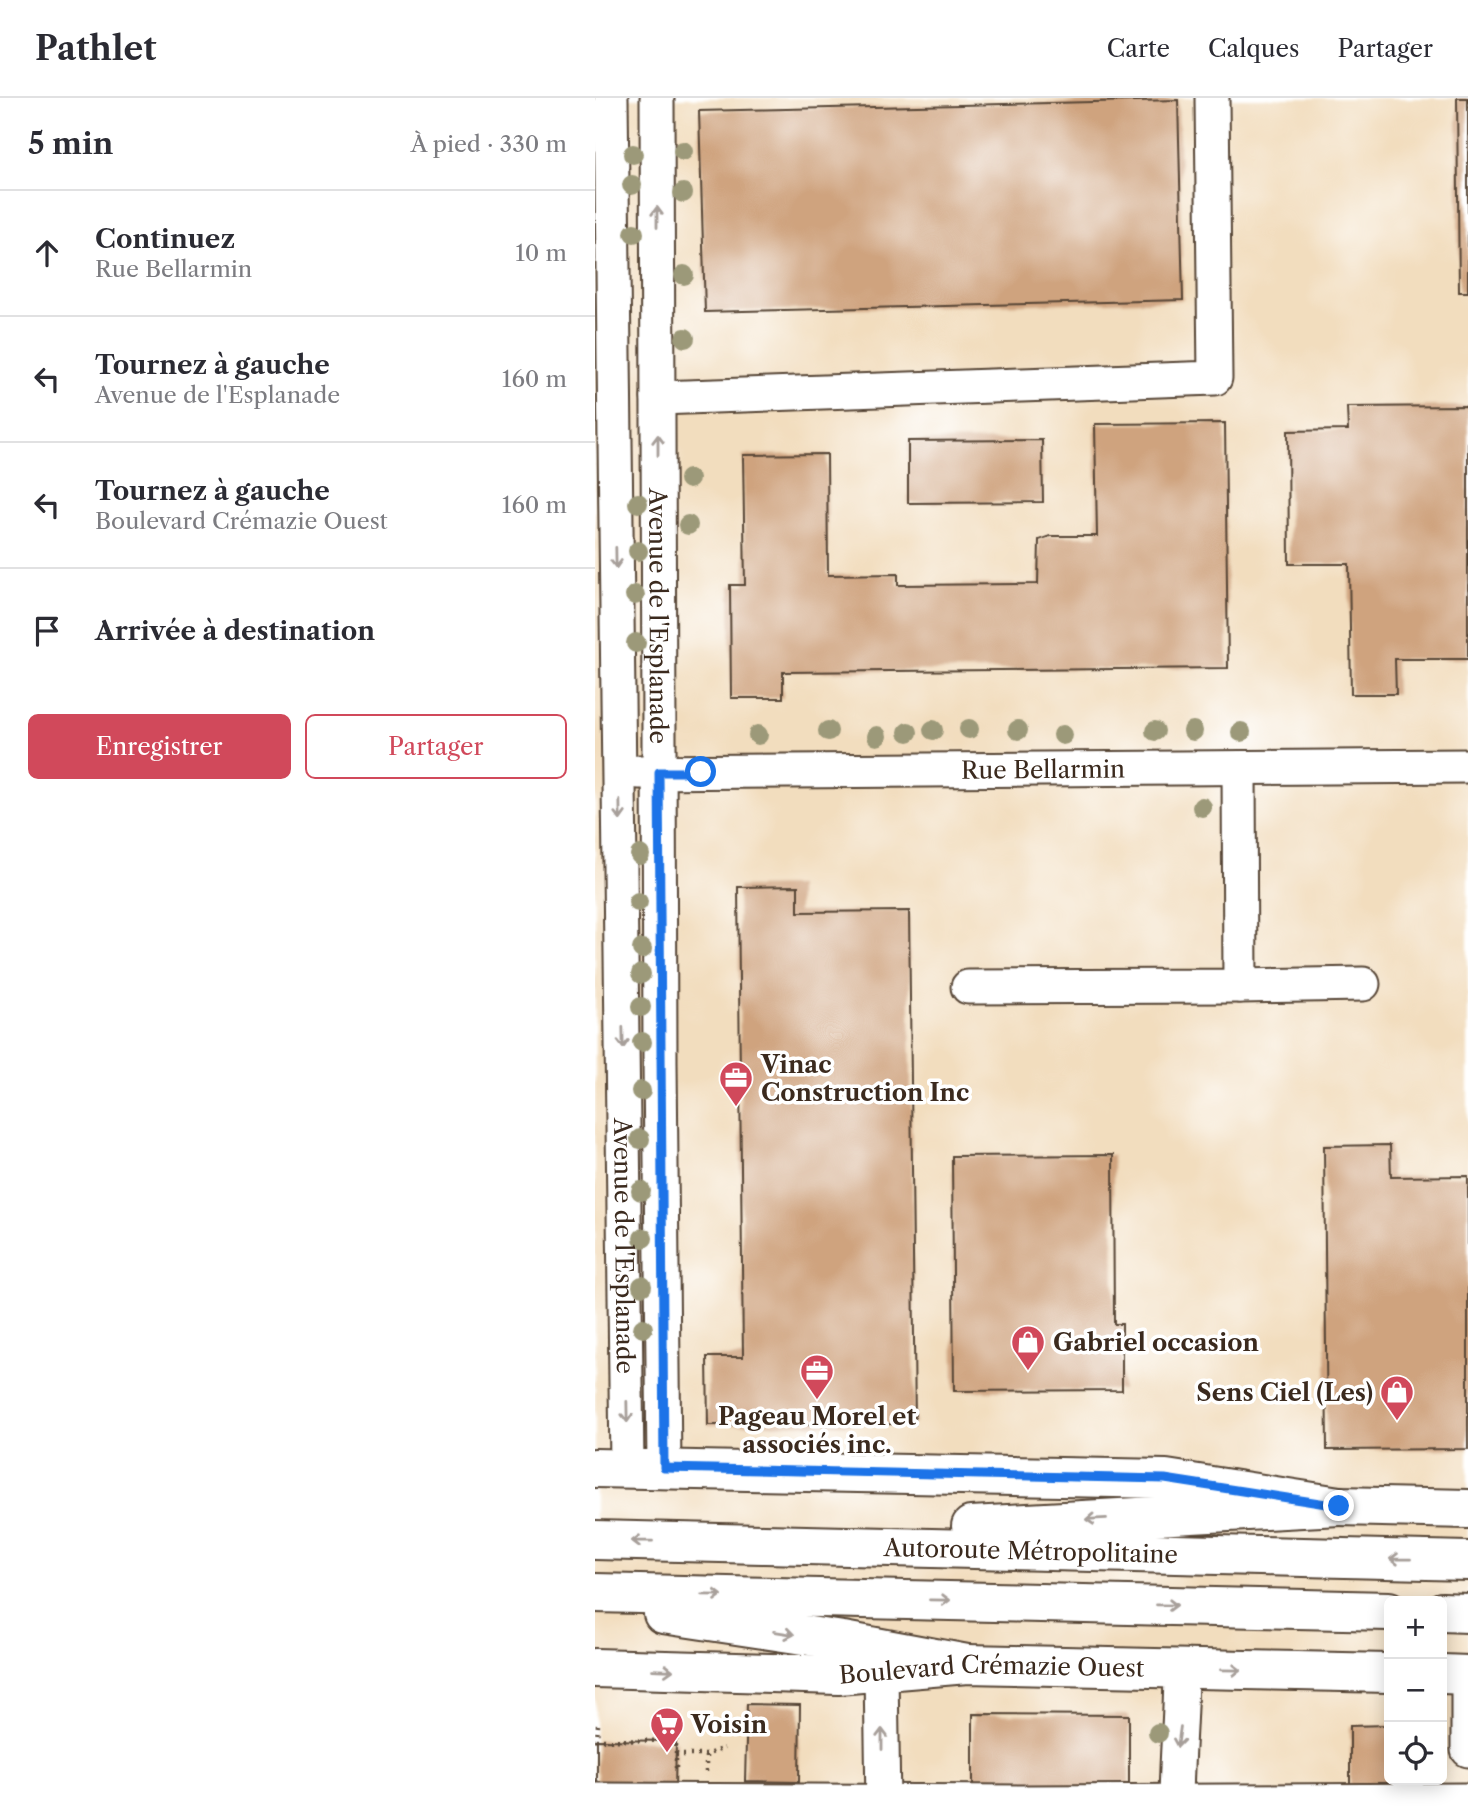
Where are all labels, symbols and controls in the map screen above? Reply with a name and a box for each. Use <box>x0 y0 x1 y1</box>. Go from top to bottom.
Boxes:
text: Pathlet <box>35 28 157 69</box>
text: Carte <box>1107 34 1170 63</box>
text: Calques <box>1208 34 1299 63</box>
text: Partager <box>1337 34 1433 63</box>
text: 5 min <box>28 125 113 162</box>
text: À pied · 330 m <box>410 130 567 158</box>
one-way arrow <box>650 206 664 229</box>
text: Continuez <box>95 223 235 255</box>
icon: ahead <box>28 234 66 272</box>
text: 10 m <box>515 239 567 267</box>
text: Rue Bellarmin <box>95 255 252 283</box>
text: Tournez à gauche <box>95 349 330 381</box>
icon: left <box>28 360 66 398</box>
text: 160 m <box>502 365 567 393</box>
text: Avenue de l'Esplanade <box>95 381 340 409</box>
one-way arrow <box>651 434 665 457</box>
text: Tournez à gauche <box>95 475 330 507</box>
icon: left <box>28 486 66 524</box>
street label: Avenue de l'Esplanade <box>644 487 674 744</box>
text: 160 m <box>502 491 567 519</box>
text: Boulevard Crémazie Ouest <box>95 507 388 535</box>
one-way arrow <box>610 546 623 569</box>
icon: arrive <box>28 612 66 650</box>
text: Arrivée à destination <box>95 615 375 647</box>
button: Enregistrer <box>28 714 291 779</box>
button: Partager <box>305 714 567 779</box>
street label: Rue Bellarmin <box>961 754 1125 784</box>
route start <box>685 756 716 787</box>
one-way arrow <box>613 798 626 821</box>
one-way arrow <box>616 1026 630 1049</box>
place label: Vinac Construction Inc <box>760 1050 969 1107</box>
office icon: Vinac Construction Inc <box>717 1059 755 1108</box>
street label: Avenue de l'Esplanade <box>608 1117 640 1374</box>
shop icon: Gabriel occasion <box>1009 1323 1047 1372</box>
place label: Gabriel occasion <box>1053 1328 1259 1357</box>
office icon: Pageau Morel et associés inc. <box>798 1352 836 1401</box>
shop icon: Sens Ciel (Les) <box>1378 1373 1416 1422</box>
place label: Sens Ciel (Les) <box>1196 1378 1373 1407</box>
one-way arrow <box>620 1400 634 1423</box>
place label: Pageau Morel et associés inc. <box>718 1402 916 1459</box>
route end <box>1323 1490 1354 1521</box>
one-way arrow <box>1085 1513 1108 1526</box>
street label: Autoroute Métropolitaine <box>882 1532 1178 1569</box>
one-way arrow <box>631 1534 654 1548</box>
one-way arrow <box>1389 1552 1412 1566</box>
one-way arrow <box>700 1588 723 1602</box>
one-way arrow <box>928 1593 951 1607</box>
map controls <box>1384 1596 1447 1785</box>
button: + <box>1384 1596 1447 1659</box>
one-way arrow <box>1155 1598 1178 1612</box>
one-way arrow <box>772 1627 794 1640</box>
street label: Boulevard Crémazie Ouest <box>838 1649 1145 1689</box>
button: − <box>1384 1659 1447 1722</box>
one-way arrow <box>1220 1663 1243 1677</box>
one-way arrow <box>651 1664 674 1677</box>
supermarket icon: Voisin <box>648 1705 686 1754</box>
place label: Voisin <box>690 1710 768 1739</box>
button: locate <box>1384 1722 1447 1785</box>
one-way arrow <box>1172 1725 1185 1748</box>
one-way arrow <box>875 1728 889 1751</box>

